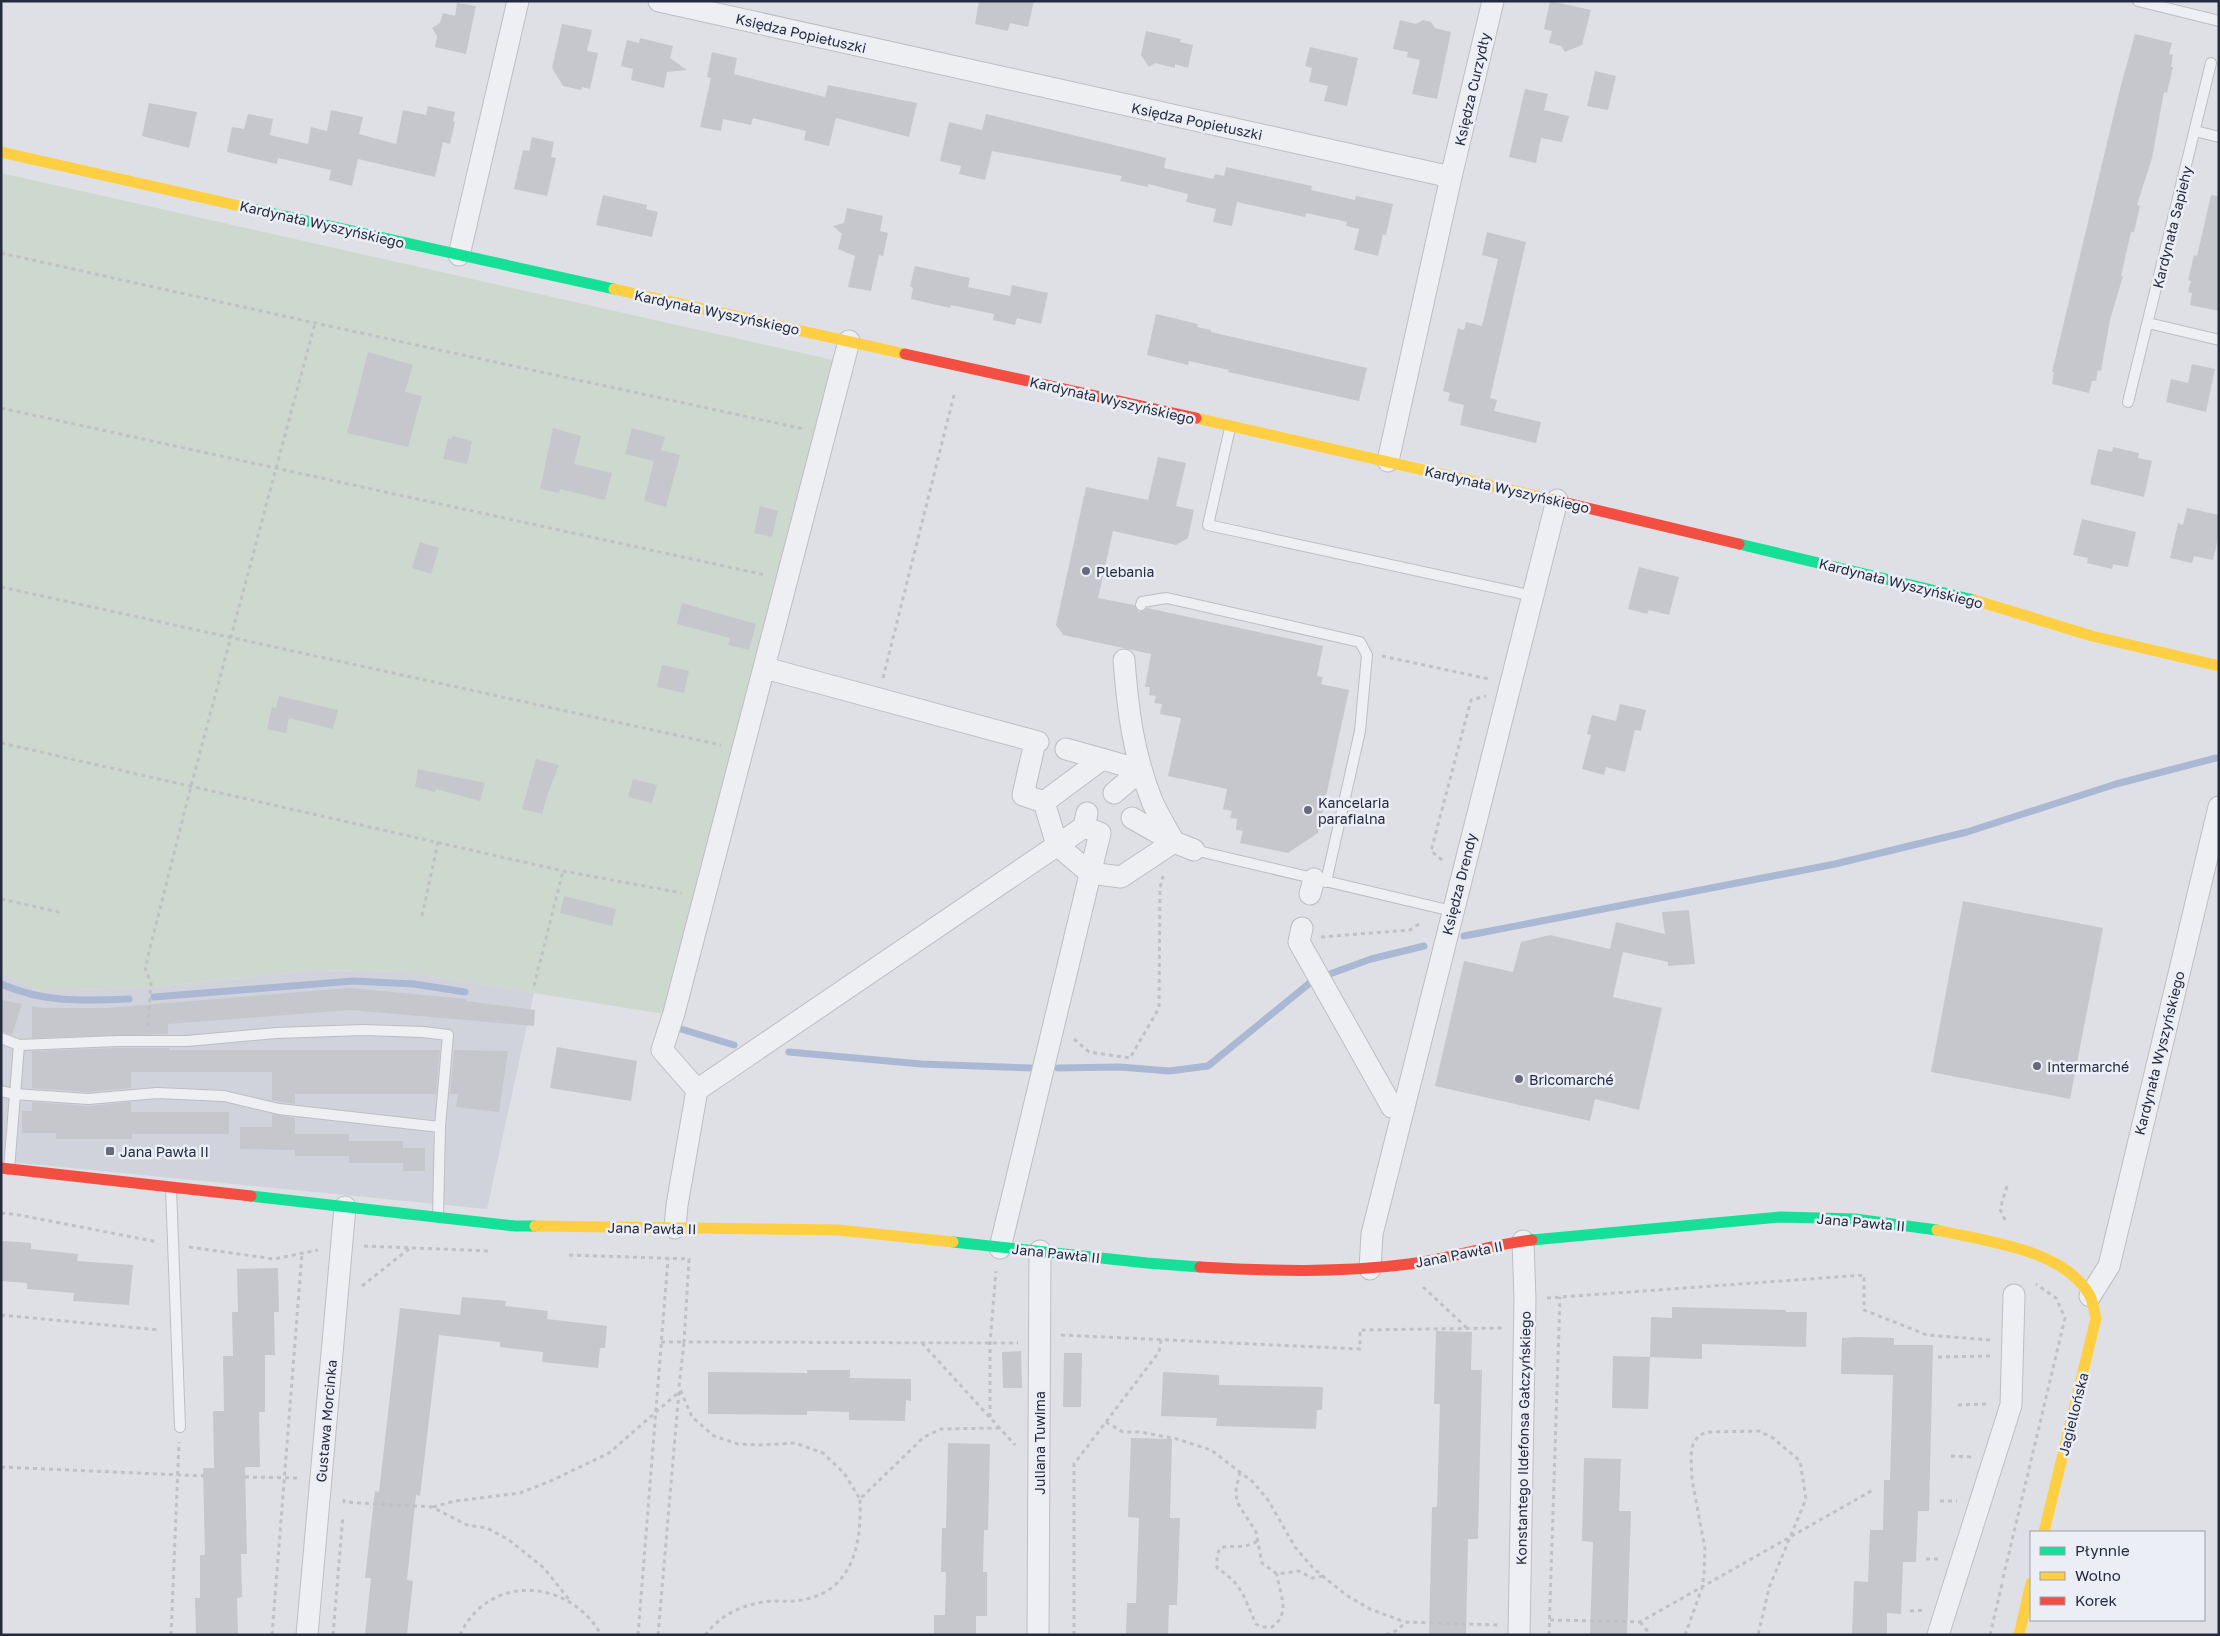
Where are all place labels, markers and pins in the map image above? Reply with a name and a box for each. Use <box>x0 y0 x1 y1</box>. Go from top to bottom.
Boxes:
place label: Plebania <box>1096 563 1154 580</box>
marker: Plebania <box>1080 565 1092 577</box>
place label: Kancelaria parafialna <box>1318 794 1389 827</box>
marker: Kancelaria parafialna <box>1302 804 1314 816</box>
place label: Intermarché <box>2047 1058 2129 1075</box>
marker: Intermarché <box>2031 1060 2043 1072</box>
place label: Bricomarché <box>1529 1071 1614 1088</box>
marker: Bricomarché <box>1513 1073 1525 1085</box>
place label: Jana Pawła II <box>120 1143 209 1160</box>
marker: Jana Pawła II <box>104 1145 116 1157</box>

